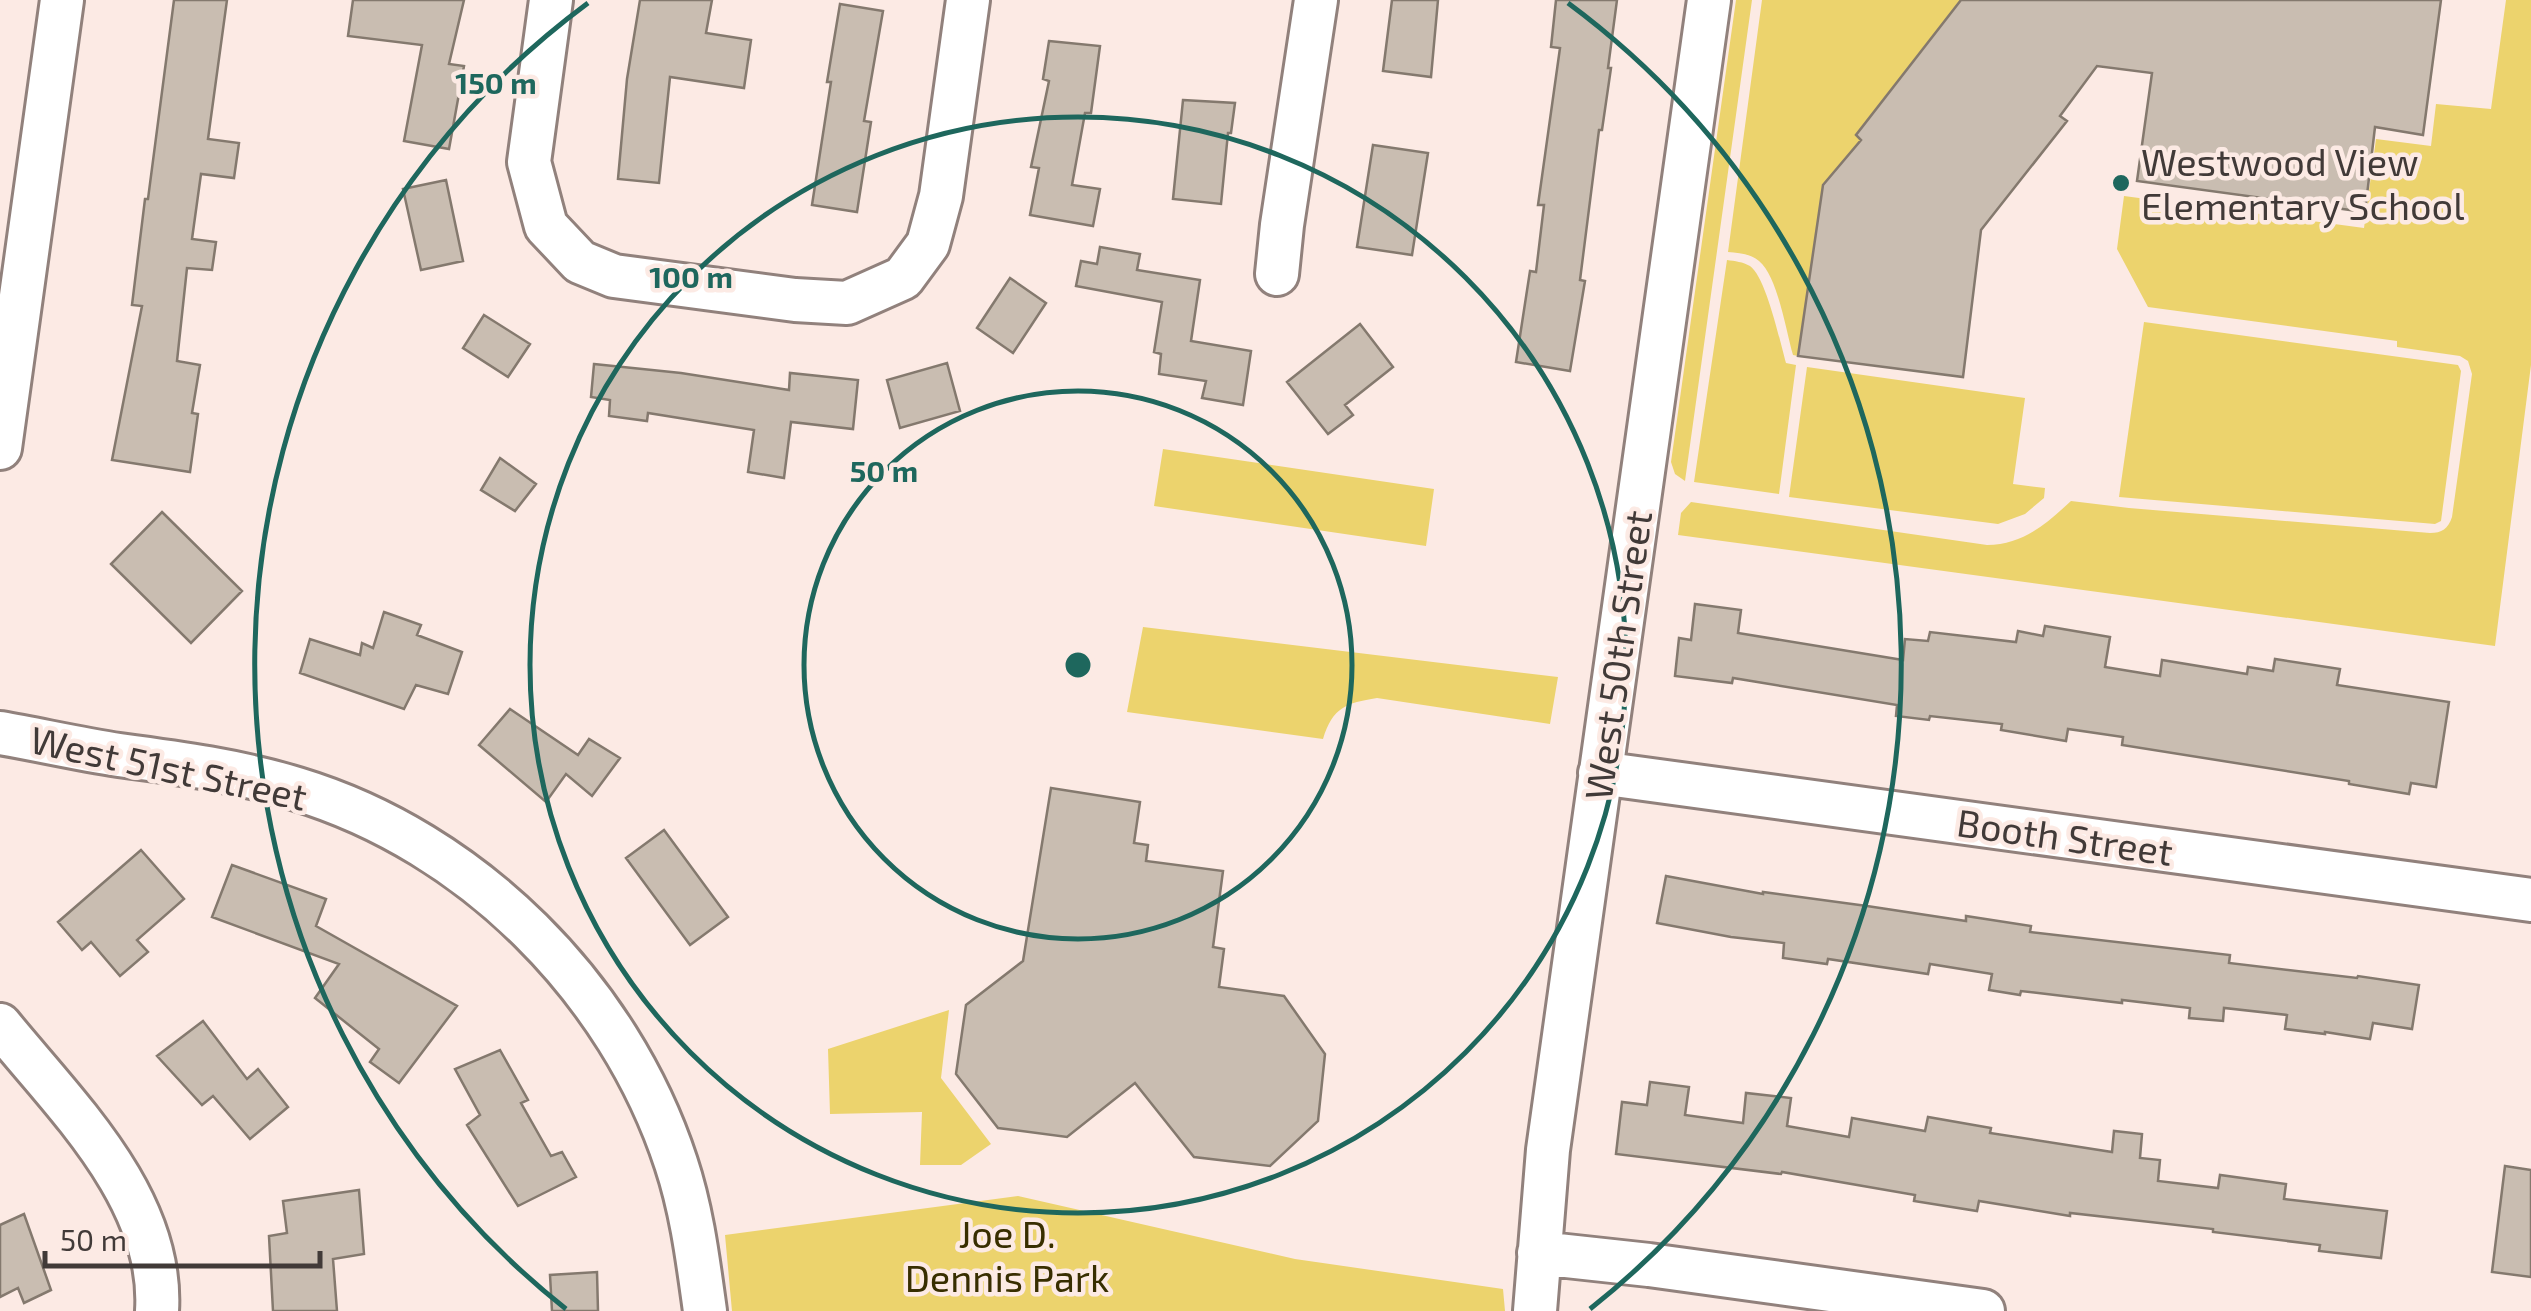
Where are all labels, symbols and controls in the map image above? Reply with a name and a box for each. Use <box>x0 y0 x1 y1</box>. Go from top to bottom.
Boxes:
text: 150 m <box>455 64 537 100</box>
place label: Westwood View Elementary School <box>2141 138 2465 228</box>
marker: Westwood View Elementary School <box>2110 172 2132 194</box>
text: 100 m <box>649 258 733 294</box>
text: 50 m <box>850 452 918 488</box>
street label: West 50th Street <box>1574 507 1660 803</box>
centre of rings <box>1060 647 1096 683</box>
street label: West 51st Street <box>27 715 311 819</box>
street label: Booth Street <box>1954 798 2176 874</box>
scale bar <box>45 1206 320 1268</box>
park label: Joe D. Dennis Park <box>905 1210 1109 1300</box>
text: 50 m <box>60 1221 127 1257</box>

